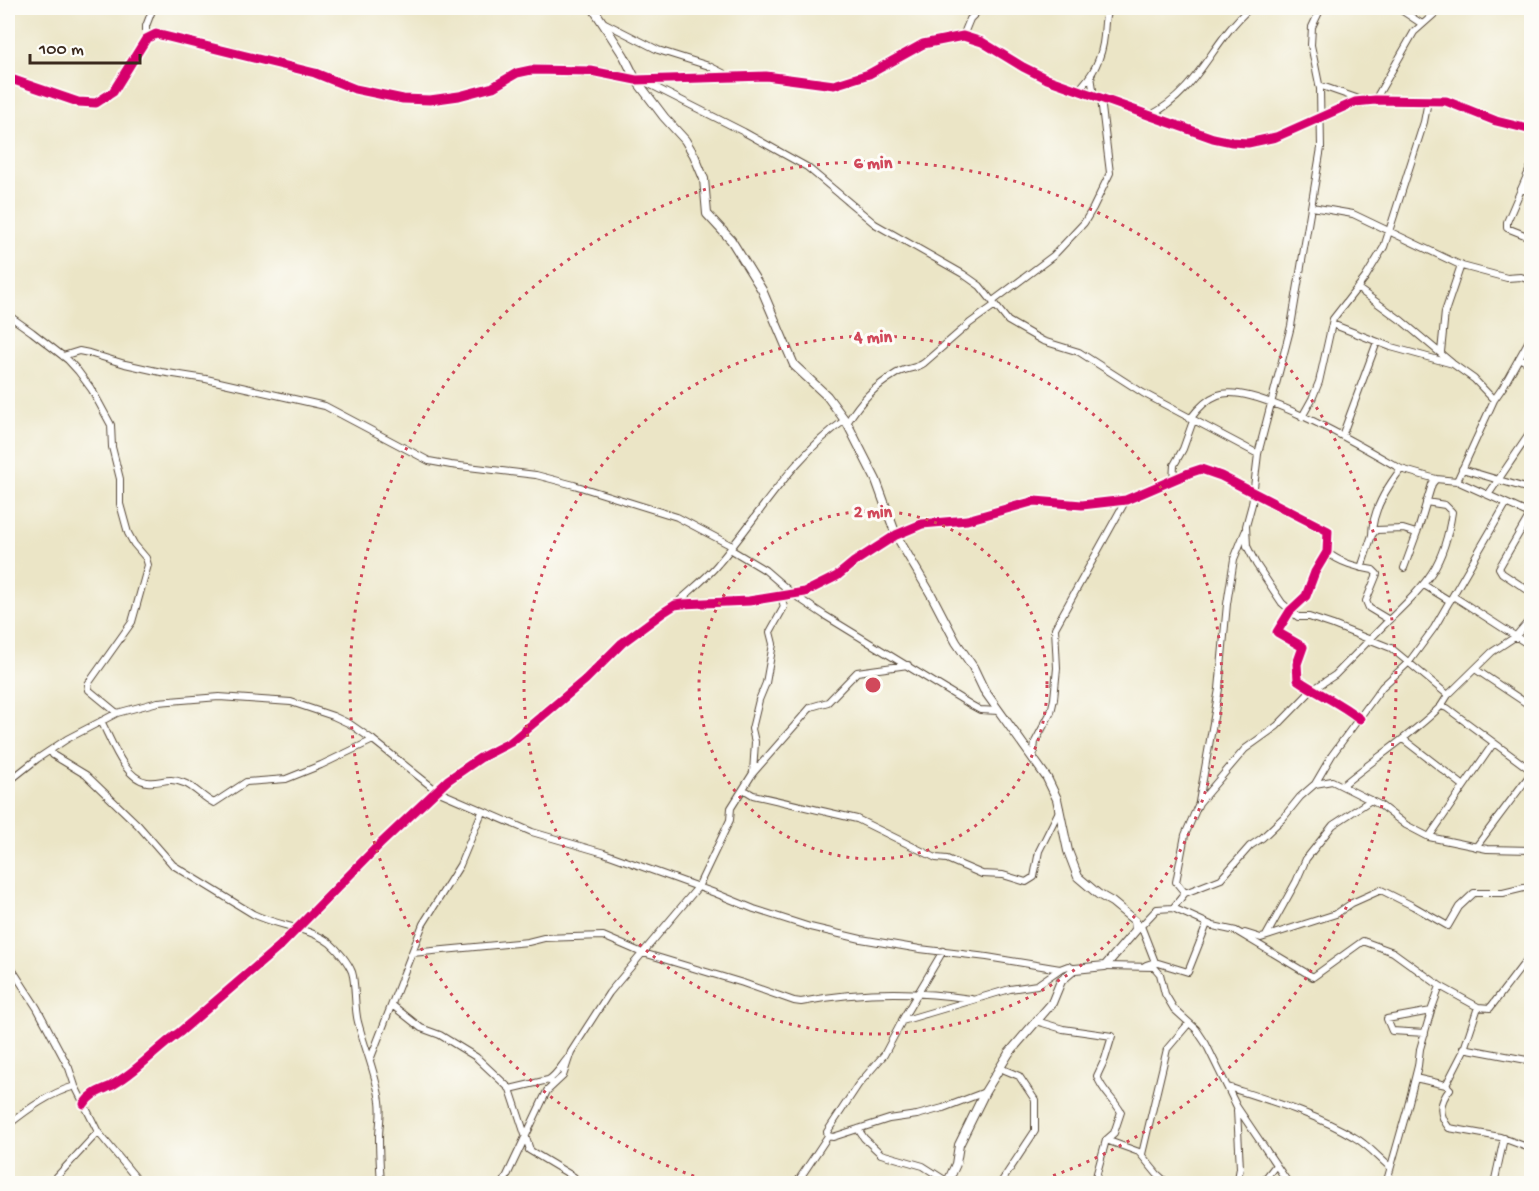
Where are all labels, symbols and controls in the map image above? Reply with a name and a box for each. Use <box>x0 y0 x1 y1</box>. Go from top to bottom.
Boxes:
scale bar <box>30 27 140 65</box>
text: 100 m <box>38 40 84 61</box>
text: 6 min <box>854 154 893 175</box>
text: 4 min <box>853 328 892 349</box>
text: 2 min <box>854 503 893 524</box>
centre of rings <box>863 675 883 695</box>

